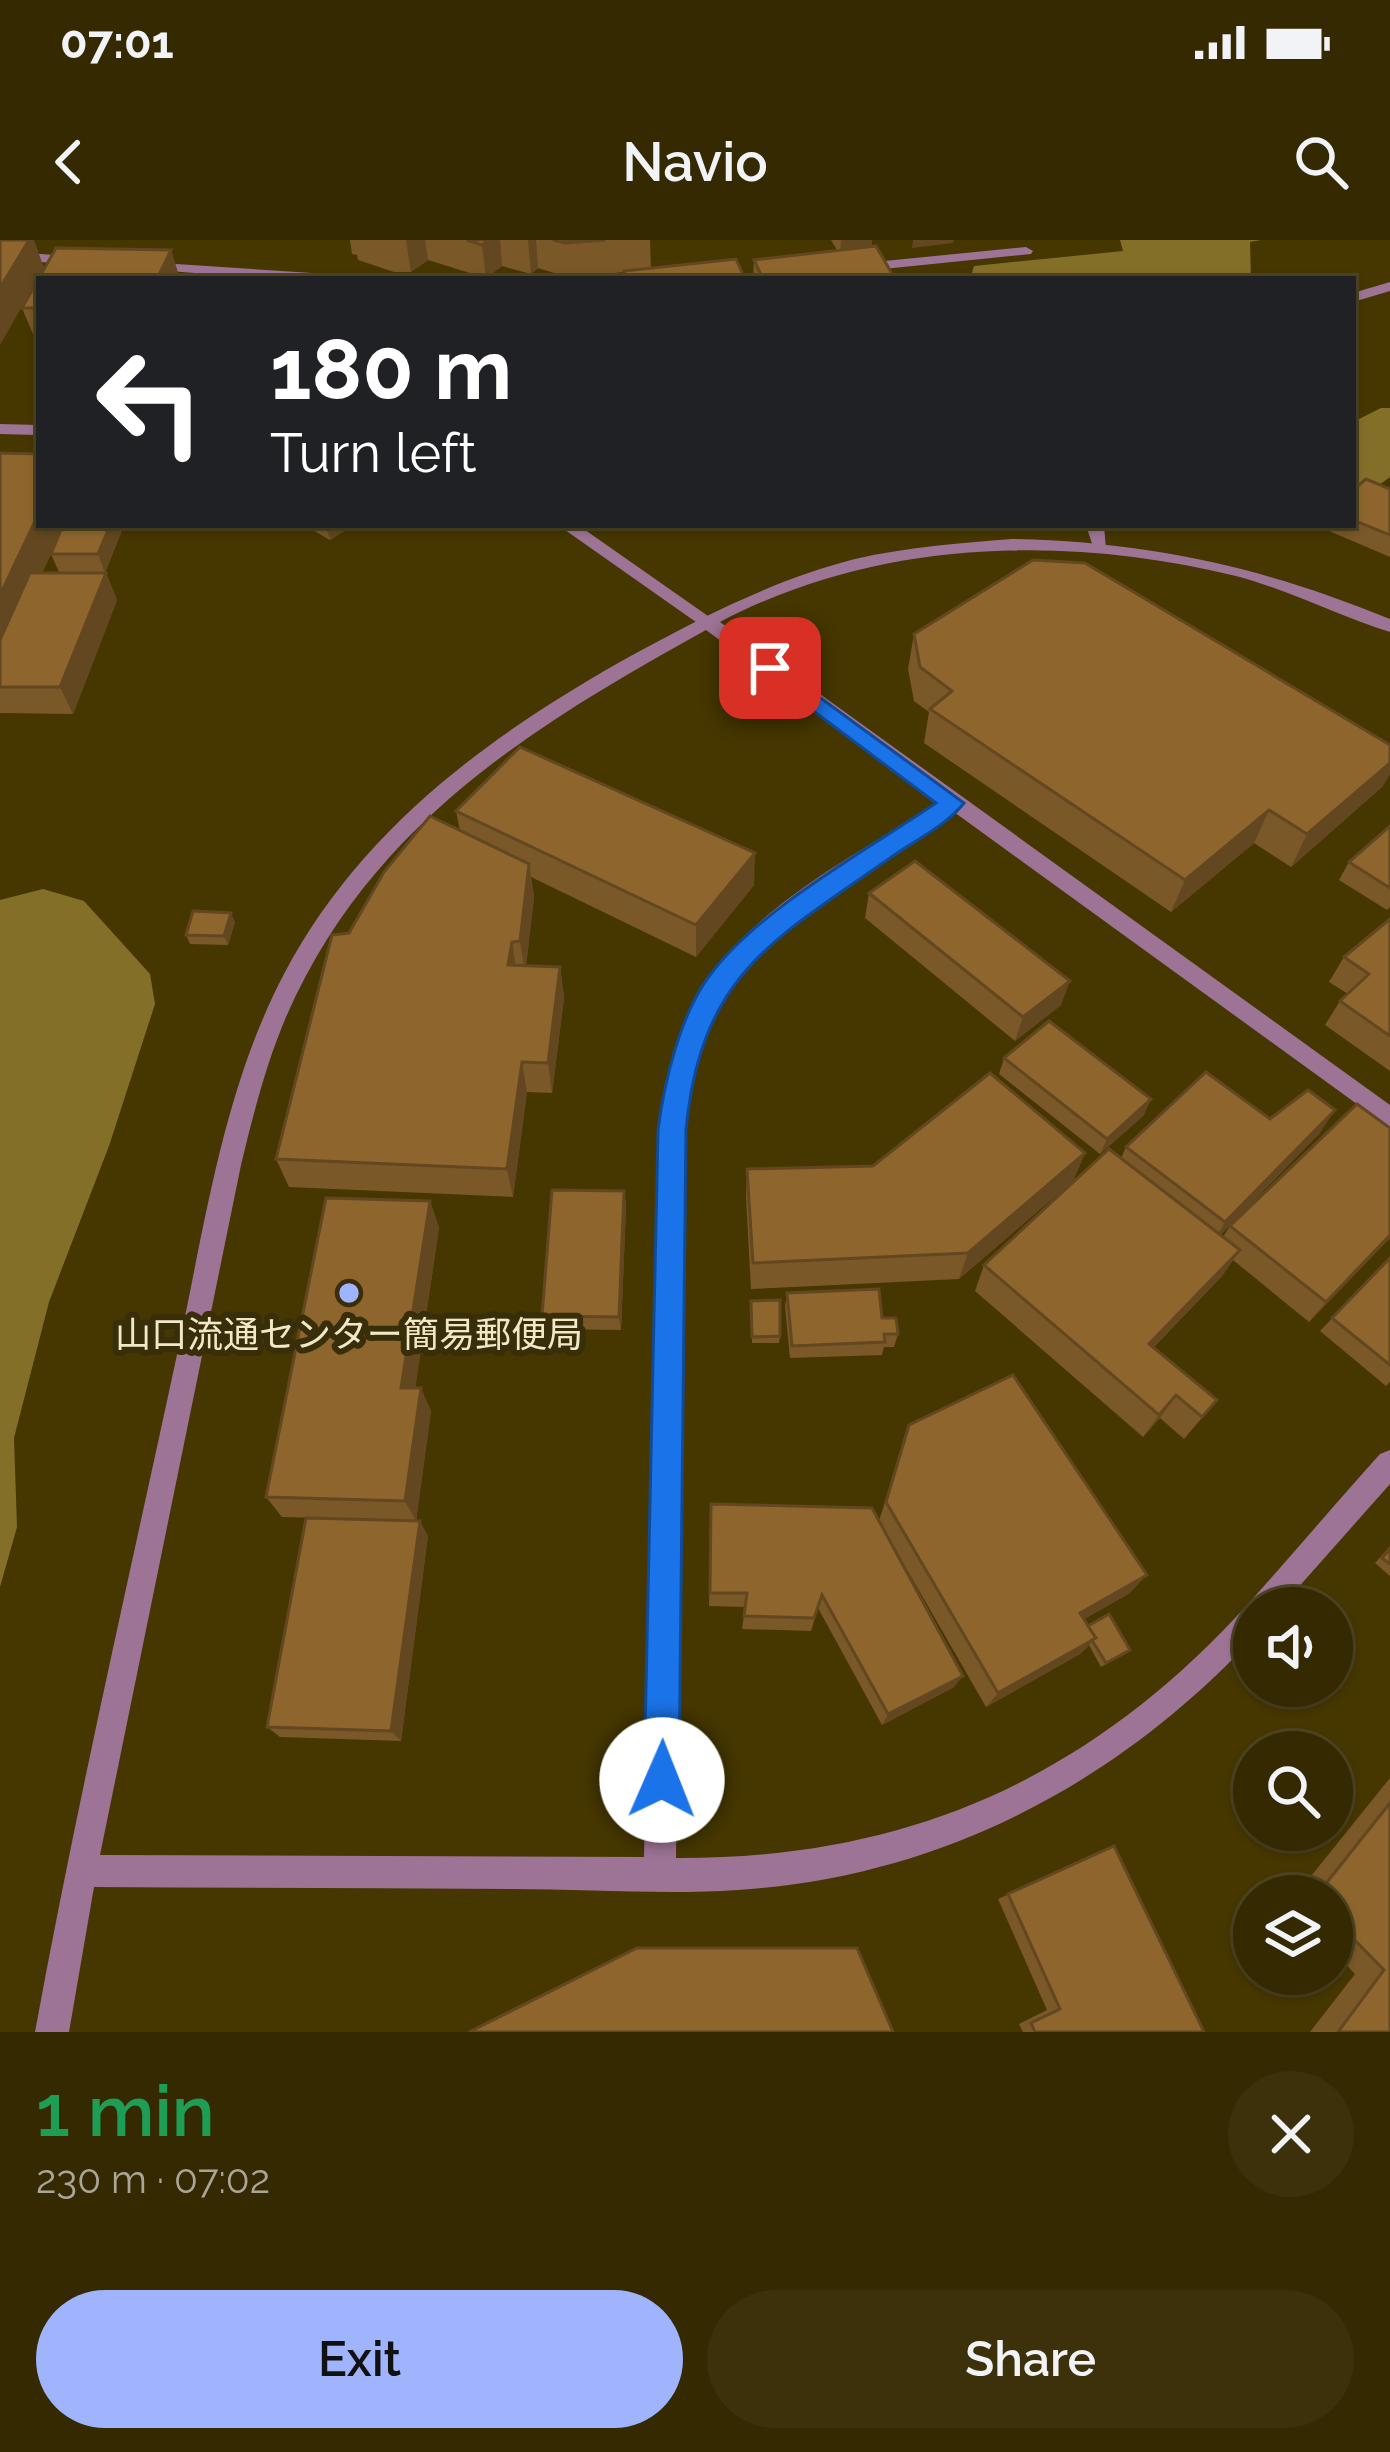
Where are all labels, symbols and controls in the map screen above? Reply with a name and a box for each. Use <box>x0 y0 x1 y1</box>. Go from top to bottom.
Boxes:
text: 07:01 <box>60 16 174 69</box>
icon: back <box>36 129 102 195</box>
icon: search <box>1288 129 1354 195</box>
text: Navio <box>622 130 768 194</box>
text: 180 m <box>270 320 512 419</box>
icon: left <box>72 324 228 480</box>
text: Turn left <box>270 421 477 485</box>
pin <box>719 617 821 719</box>
icon: arrive <box>737 635 803 701</box>
marker: 山口流通センター簡易郵便局 <box>336 1280 362 1306</box>
place label: 山口流通センター簡易郵便局 <box>115 1313 583 1355</box>
map controls <box>1233 1587 1353 1995</box>
button: sound <box>1233 1587 1353 1707</box>
position arrow <box>599 1717 725 1843</box>
button: search <box>1233 1731 1353 1851</box>
button: layers <box>1233 1875 1353 1995</box>
text: 1 min <box>36 2068 215 2153</box>
button: close <box>1228 2071 1354 2197</box>
text: 230 m · 07:02 <box>36 2156 270 2202</box>
button: Exit <box>36 2290 683 2428</box>
button: Share <box>707 2290 1354 2428</box>

